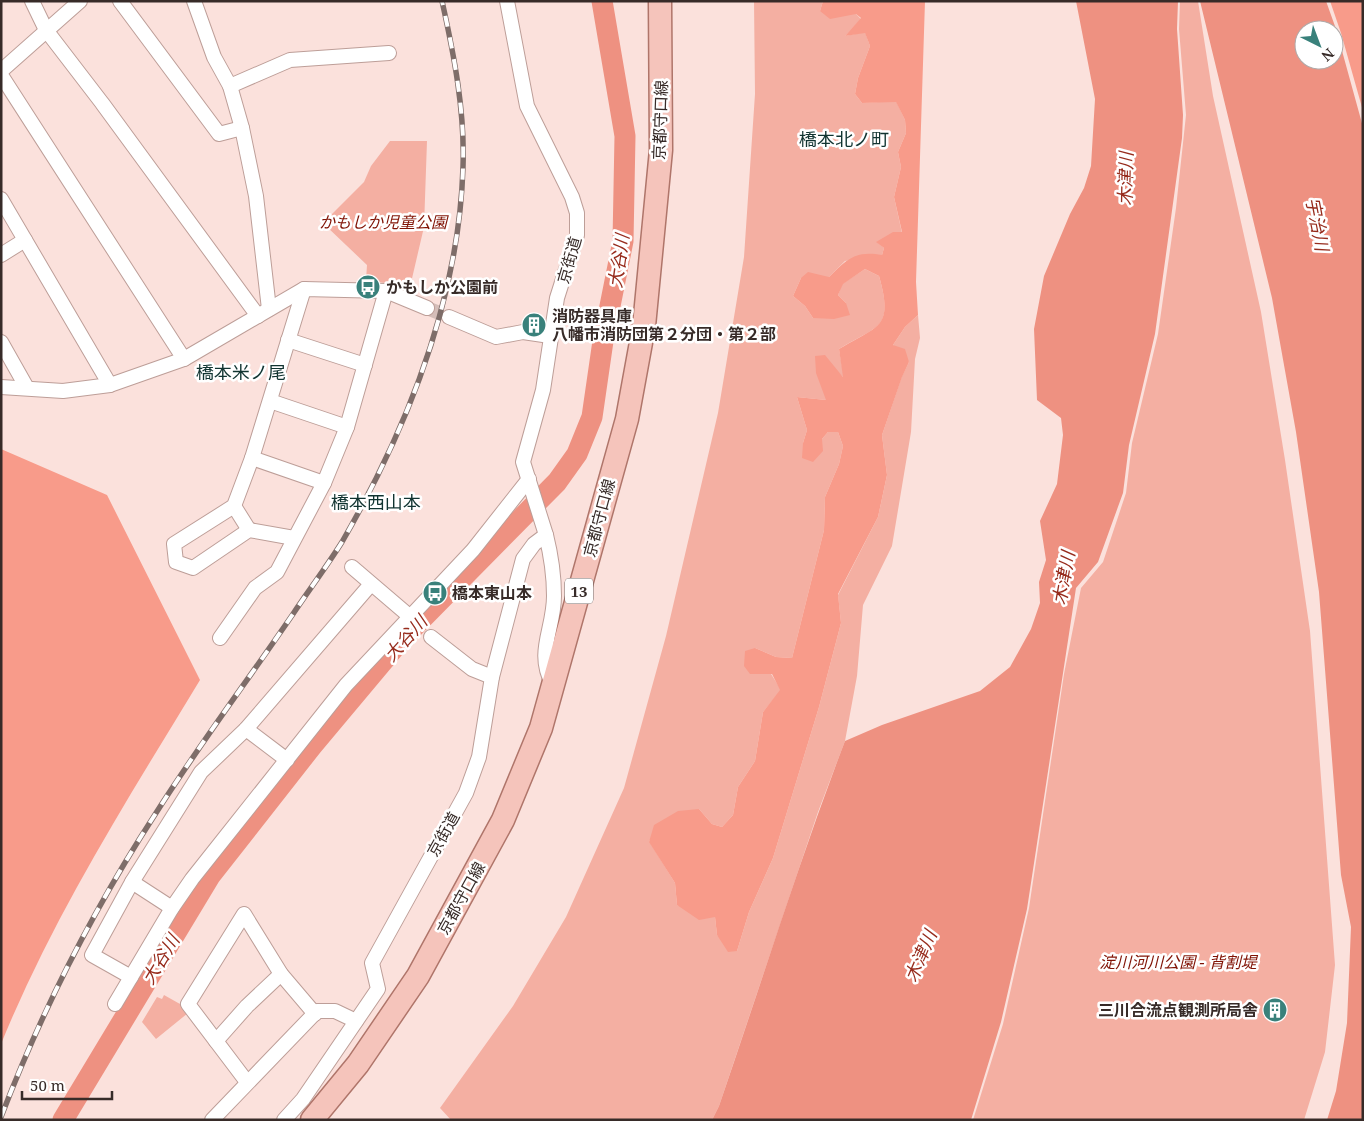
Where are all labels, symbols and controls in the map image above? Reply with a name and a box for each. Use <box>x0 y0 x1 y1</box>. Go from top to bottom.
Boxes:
north arrow <box>1294 20 1344 70</box>
text: N <box>1318 44 1338 66</box>
street label: 京都守口線 <box>648 80 672 160</box>
district label: 橋本北ノ町 <box>799 127 889 151</box>
water label: 木津川 <box>1113 150 1138 206</box>
water label: 宇治川 <box>1301 195 1335 255</box>
park label: かもしか児童公園 <box>319 211 449 233</box>
water label: 大谷川 <box>602 231 634 289</box>
street label: 京街道 <box>552 234 586 286</box>
bus stop icon: かもしか公園前 <box>355 274 381 300</box>
place label: かもしか公園前 <box>386 276 498 298</box>
place label: 消防器具庫 八幡市消防団第２分団・第２部 <box>552 305 776 345</box>
building icon: 消防器具庫 八幡市消防団第２分団・第２部 <box>521 312 547 338</box>
district label: 橋本米ノ尾 <box>196 360 286 384</box>
street label: 京都守口線 <box>578 477 620 559</box>
district label: 橋本西山本 <box>331 490 421 514</box>
water label: 木津川 <box>1046 547 1080 607</box>
road number: 13 <box>565 578 593 604</box>
bus stop icon: 橋本東山本 <box>422 580 448 606</box>
place label: 橋本東山本 <box>452 582 532 604</box>
water label: 大谷川 <box>378 608 433 666</box>
street label: 京街道 <box>422 808 464 860</box>
street label: 京都守口線 <box>432 858 490 938</box>
water label: 木津川 <box>898 925 942 986</box>
water label: 大谷川 <box>136 928 185 988</box>
park label: 淀川河川公園 - 背割堤 <box>1099 951 1259 973</box>
building icon: 三川合流点観測所局舎 <box>1262 997 1288 1023</box>
place label: 三川合流点観測所局舎 <box>1098 999 1258 1021</box>
scale bar <box>22 1068 112 1100</box>
text: 50 m <box>30 1075 65 1095</box>

